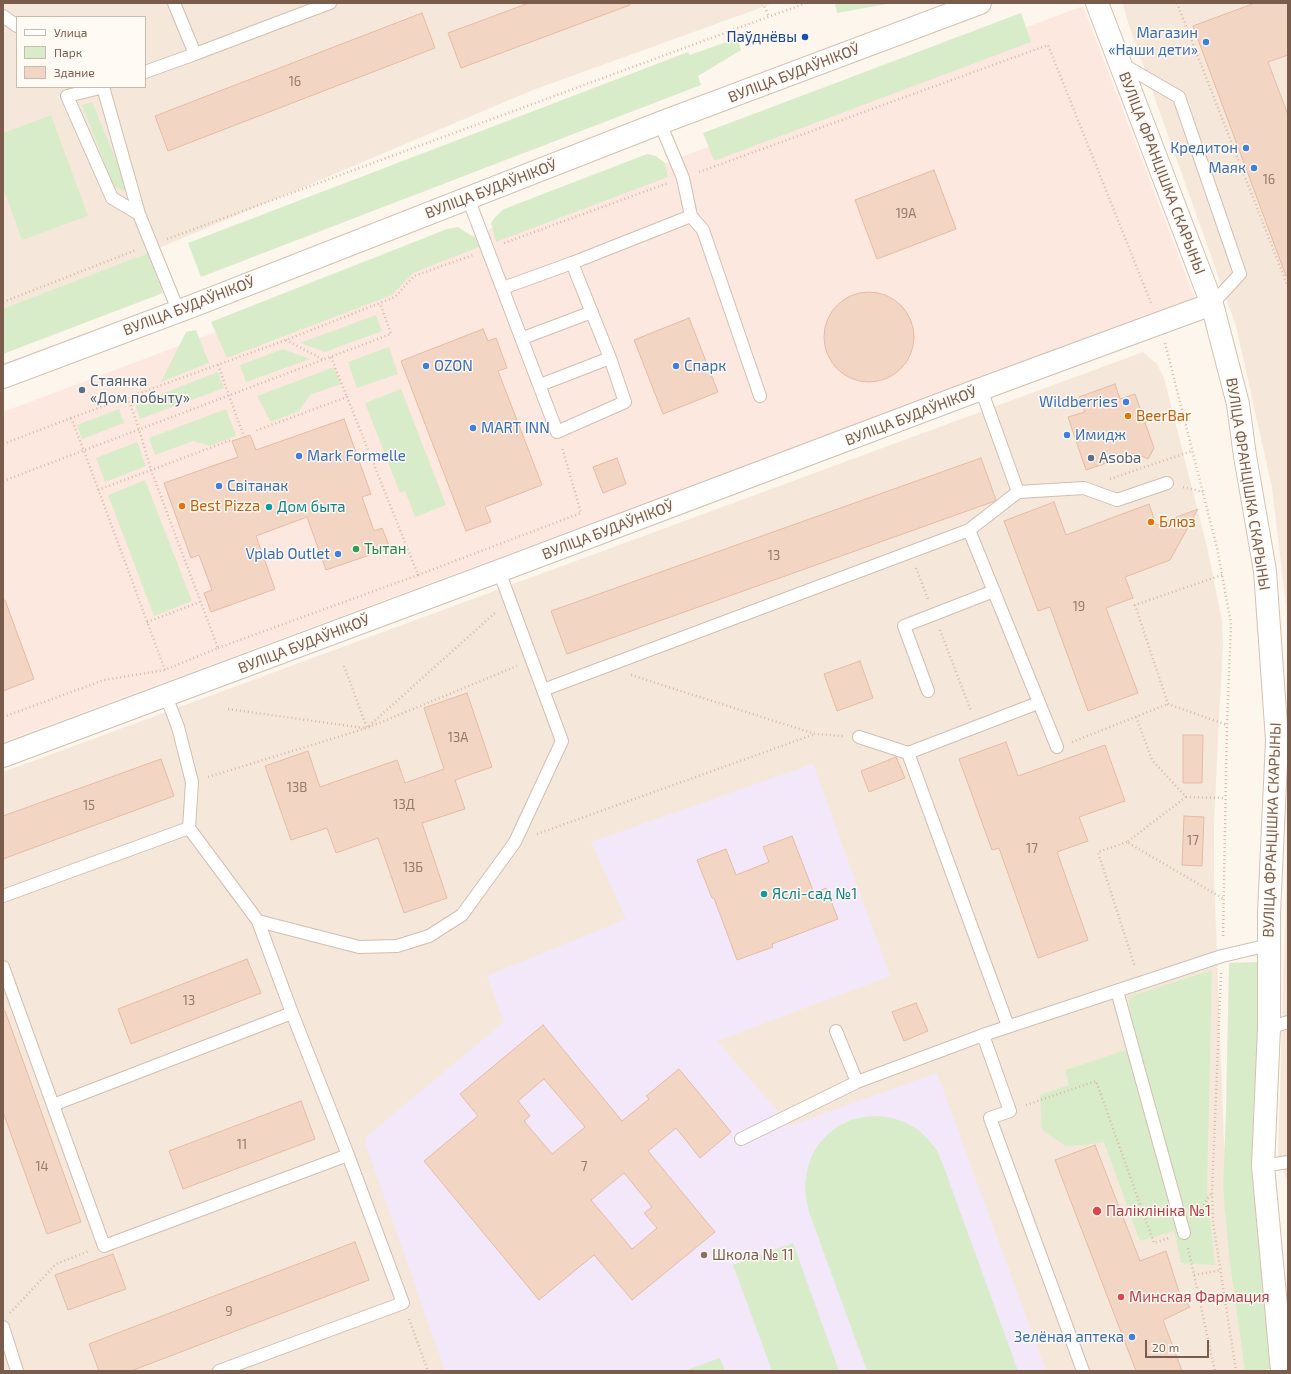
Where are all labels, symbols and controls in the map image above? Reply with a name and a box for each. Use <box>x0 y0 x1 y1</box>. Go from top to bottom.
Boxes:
legend <box>16 16 146 88</box>
place label: Магазин «Наши дети» <box>1108 24 1198 59</box>
text: Улица <box>54 25 87 39</box>
place label: Паўднёвы <box>727 28 797 46</box>
marker: Паўднёвы <box>800 32 810 42</box>
marker: Магазин «Наши дети» <box>1201 37 1211 47</box>
street label: ВУЛІЦА БУДАЎНІКОЎ <box>726 40 862 106</box>
text: Парк <box>54 45 82 59</box>
text: Здание <box>54 65 95 79</box>
street label: ВУЛІЦА ФРАНЦІШКА СКАРЫНЫ <box>1115 69 1209 277</box>
house number: 16 <box>289 74 301 90</box>
place label: Кредитон <box>1170 139 1238 157</box>
marker: Кредитон <box>1241 143 1251 153</box>
street label: ВУЛІЦА БУДАЎНІКОЎ <box>423 156 559 222</box>
place label: Маяк <box>1208 159 1246 177</box>
marker: Маяк <box>1249 163 1259 173</box>
house number: 16 <box>1263 172 1275 188</box>
house number: 19А <box>896 206 916 222</box>
street label: ВУЛІЦА БУДАЎНІКОЎ <box>121 273 257 339</box>
place label: OZON <box>434 357 473 375</box>
place label: Спарк <box>684 357 726 375</box>
marker: OZON <box>421 361 431 371</box>
marker: Спарк <box>671 361 681 371</box>
place label: Стаянка «Дом побыту» <box>90 372 190 407</box>
street label: ВУЛІЦА ФРАНЦІШКА СКАРЫНЫ <box>1222 376 1274 592</box>
street label: ВУЛІЦА БУДАЎНІКОЎ <box>843 383 979 449</box>
marker: Стаянка «Дом побыту» <box>77 385 87 395</box>
place label: Wildberries <box>1039 393 1118 411</box>
marker: Wildberries <box>1121 397 1131 407</box>
place label: BeerBar <box>1136 407 1191 425</box>
marker: BeerBar <box>1123 411 1133 421</box>
place label: MART INN <box>481 419 550 437</box>
marker: MART INN <box>468 423 478 433</box>
place label: Имидж <box>1075 426 1126 444</box>
marker: Имидж <box>1062 430 1072 440</box>
place label: Mark Formelle <box>307 447 406 465</box>
place label: Asoba <box>1099 449 1141 467</box>
marker: Mark Formelle <box>294 451 304 461</box>
marker: Asoba <box>1086 453 1096 463</box>
place label: Світанак <box>227 477 288 495</box>
marker: Світанак <box>214 481 224 491</box>
place label: Best Pizza <box>190 497 260 515</box>
street label: ВУЛІЦА БУДАЎНІКОЎ <box>540 497 676 563</box>
place label: Дом быта <box>277 498 346 516</box>
marker: Best Pizza <box>177 501 187 511</box>
marker: Дом быта <box>264 502 274 512</box>
place label: Блюз <box>1159 513 1196 531</box>
marker: Блюз <box>1146 517 1156 527</box>
place label: Тытан <box>364 540 407 558</box>
marker: Тытан <box>351 544 361 554</box>
place label: Vplab Outlet <box>245 545 330 563</box>
house number: 13 <box>768 548 780 564</box>
marker: Vplab Outlet <box>333 549 343 559</box>
house number: 19 <box>1073 599 1085 615</box>
street label: ВУЛІЦА БУДАЎНІКОЎ <box>236 611 372 677</box>
street label: ВУЛІЦА ФРАНЦІШКА СКАРЫНЫ <box>1259 722 1285 938</box>
house number: 13А <box>448 730 468 746</box>
house number: 13В <box>287 780 307 796</box>
house number: 13Д <box>393 797 415 813</box>
house number: 15 <box>83 798 95 814</box>
house number: 17 <box>1187 833 1199 849</box>
house number: 17 <box>1026 841 1038 857</box>
house number: 13Б <box>403 860 423 876</box>
place label: Яслі-сад №1 <box>772 885 857 903</box>
marker: Яслі-сад №1 <box>759 889 769 899</box>
house number: 13 <box>183 993 195 1009</box>
house number: 11 <box>237 1137 247 1153</box>
house number: 14 <box>35 1159 49 1175</box>
house number: 7 <box>581 1159 587 1175</box>
place label: Паліклініка №1 <box>1106 1202 1211 1220</box>
marker: Паліклініка №1 <box>1091 1205 1103 1217</box>
place label: Школа № 11 <box>712 1246 794 1264</box>
marker: Школа № 11 <box>699 1250 709 1260</box>
place label: Минская Фармация <box>1129 1288 1270 1306</box>
marker: Минская Фармация <box>1116 1292 1126 1302</box>
house number: 9 <box>225 1304 233 1320</box>
place label: Зелёная аптека <box>1014 1328 1124 1346</box>
marker: Зелёная аптека <box>1127 1332 1137 1342</box>
scale bar <box>1147 1332 1211 1358</box>
text: 20 m <box>1152 1340 1179 1354</box>

